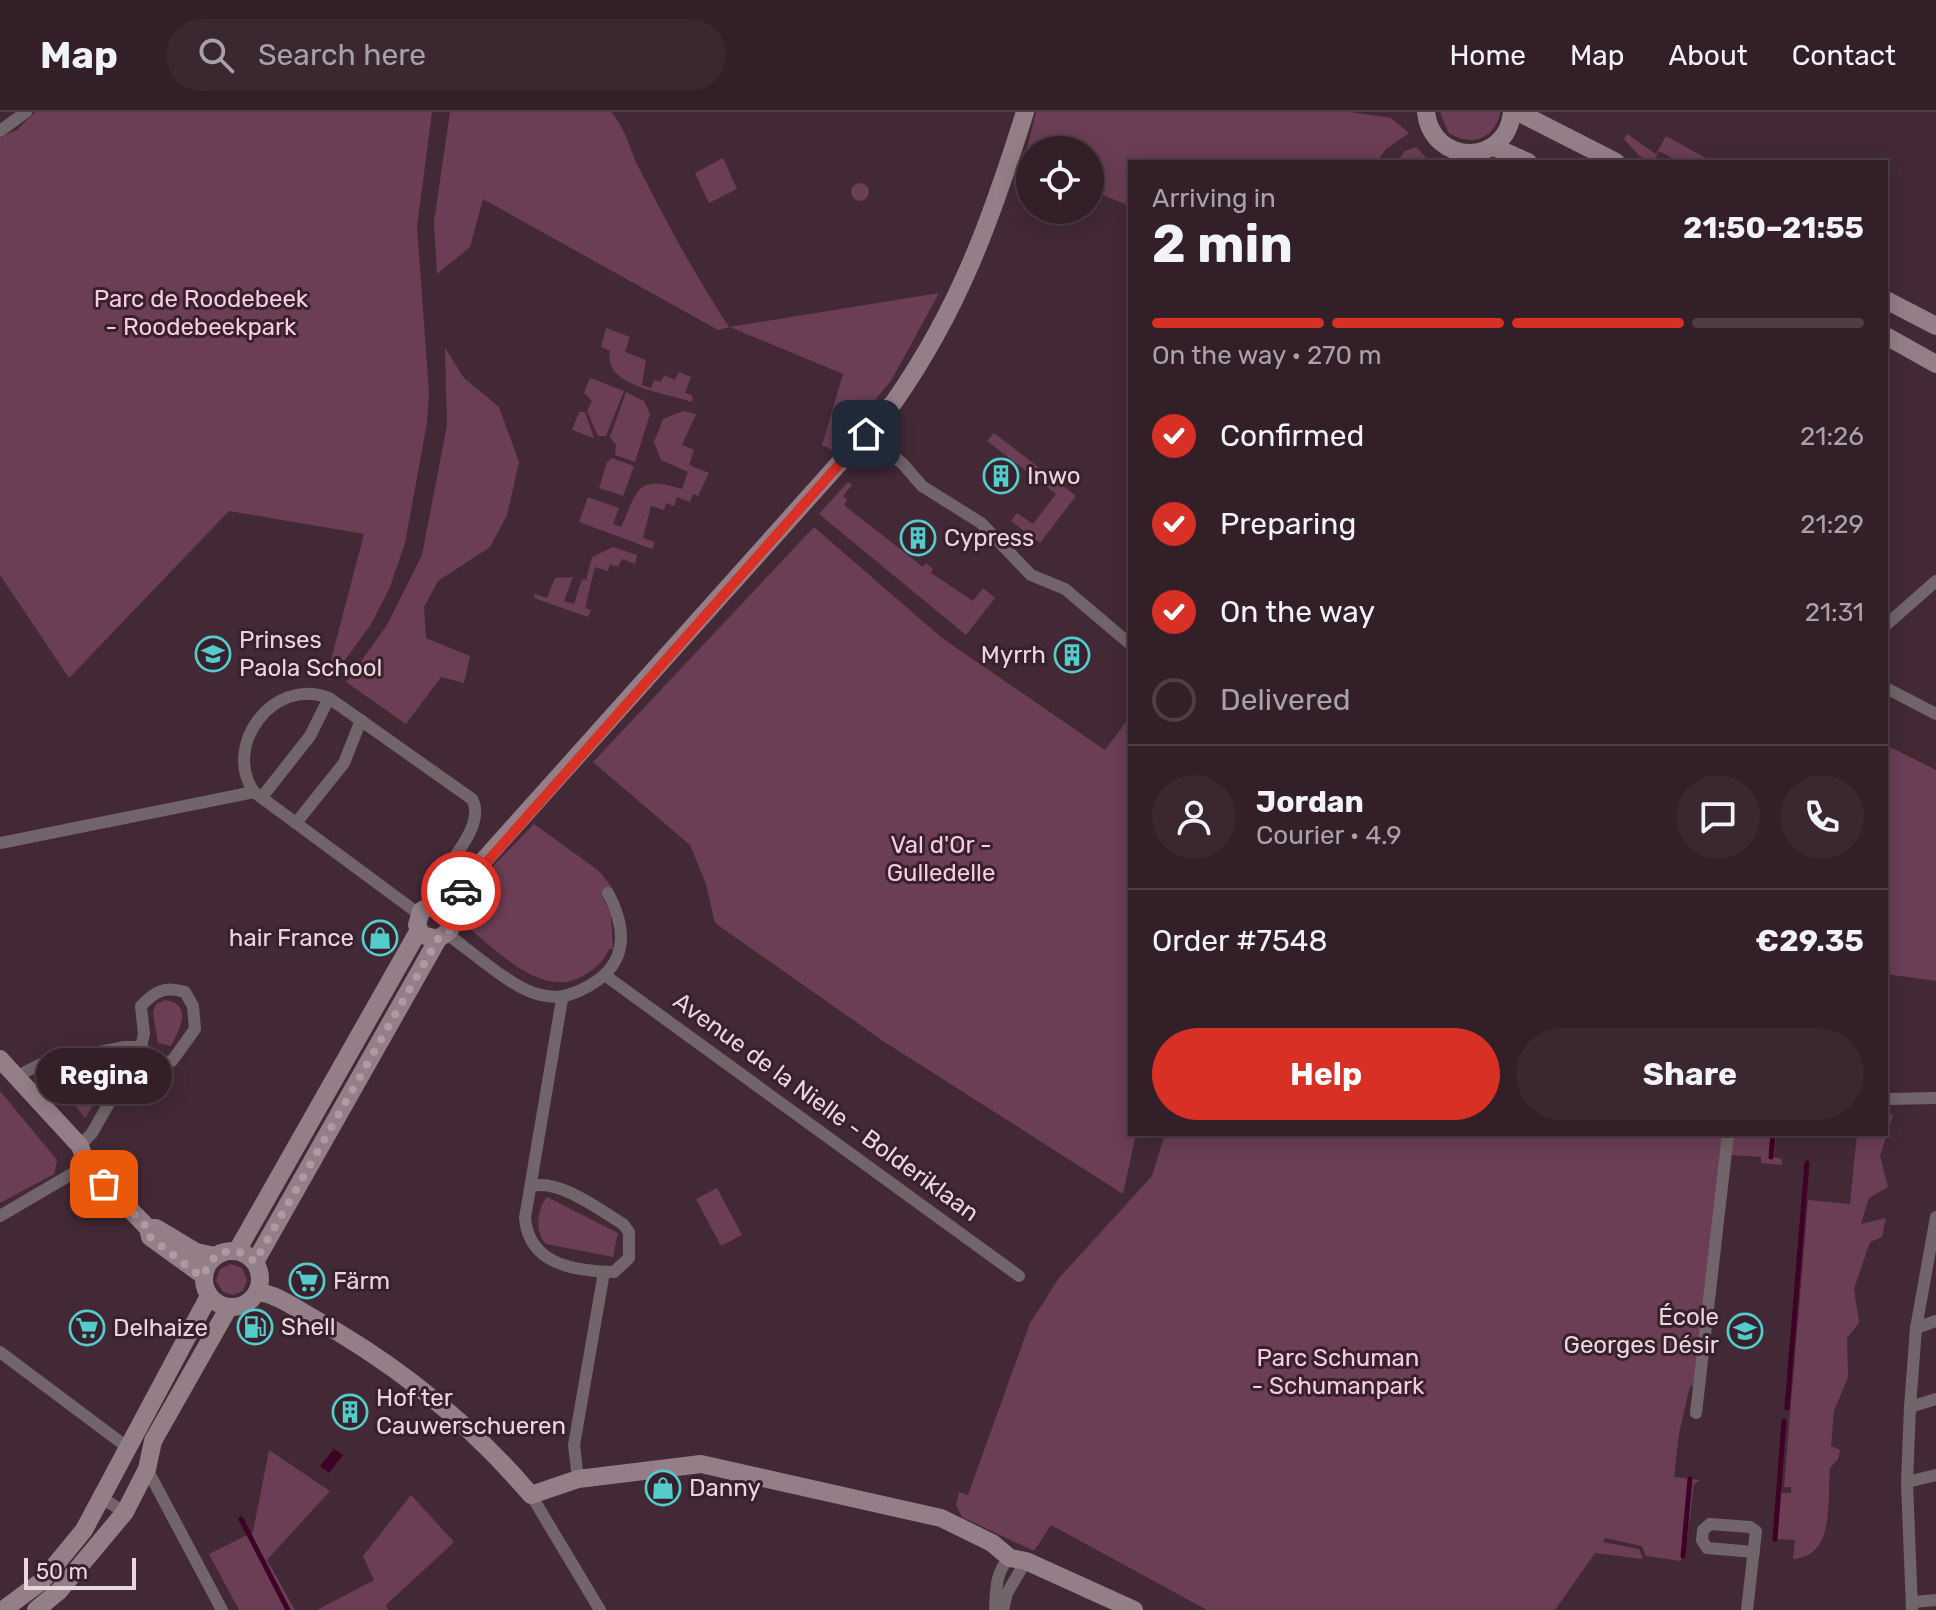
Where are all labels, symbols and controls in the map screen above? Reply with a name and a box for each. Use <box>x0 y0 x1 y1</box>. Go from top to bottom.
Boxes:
search box <box>166 19 726 91</box>
text: Map <box>40 32 118 78</box>
icon: search <box>194 33 238 77</box>
text: Search here <box>258 37 426 73</box>
text: Home <box>1449 39 1526 72</box>
text: Map <box>1570 39 1624 72</box>
text: About <box>1668 39 1748 72</box>
text: Contact <box>1792 39 1896 72</box>
map controls <box>1016 136 1104 224</box>
button: locate <box>1016 136 1104 224</box>
text: Arriving in <box>1152 183 1276 214</box>
text: 21:50–21:55 <box>1683 210 1864 246</box>
text: 2 min <box>1152 213 1293 275</box>
park label: Parc de Roodebeek - Roodebeekpark <box>94 285 309 341</box>
text: On the way · 270 m <box>1152 340 1382 371</box>
pin <box>832 400 900 468</box>
icon: home <box>844 412 888 456</box>
icon: check <box>1152 414 1196 458</box>
text: Confirmed <box>1220 418 1364 454</box>
text: 21:26 <box>1800 421 1864 452</box>
building icon: Inwo <box>982 457 1020 495</box>
place label: Inwo <box>1027 462 1081 490</box>
icon: check <box>1152 502 1196 546</box>
text: Preparing <box>1220 506 1356 542</box>
text: 21:29 <box>1800 509 1864 540</box>
building icon: Cypress <box>899 519 937 557</box>
place label: Cypress <box>944 524 1034 552</box>
icon: check <box>1152 590 1196 634</box>
text: On the way <box>1220 594 1375 630</box>
text: 21:31 <box>1805 597 1864 628</box>
place label: Prinses Paola School <box>239 626 382 682</box>
school or university icon: Prinses Paola School <box>194 635 232 673</box>
building icon: Myrrh <box>1053 636 1091 674</box>
place label: Myrrh <box>981 641 1046 669</box>
text: Delivered <box>1220 682 1351 718</box>
button: person <box>1152 775 1236 859</box>
button: chat <box>1676 775 1760 859</box>
button: phone <box>1780 775 1864 859</box>
text: Jordan <box>1256 784 1364 820</box>
text: Courier · 4.9 <box>1256 820 1402 851</box>
park label: Val d'Or - Gulledelle <box>887 831 995 887</box>
courier <box>421 851 501 931</box>
icon: car <box>439 869 483 913</box>
shop icon: hair France <box>361 919 399 957</box>
text: Order #7548 <box>1152 923 1327 959</box>
text: €29.35 <box>1756 923 1864 959</box>
place label: hair France <box>229 924 354 952</box>
street label: Avenue de la Nielle - Bolderiklaan <box>668 987 984 1227</box>
button: Help <box>1152 1028 1500 1120</box>
button: Share <box>1516 1028 1864 1120</box>
callout: Regina <box>36 1048 172 1104</box>
text: Regina <box>59 1060 149 1091</box>
pin <box>70 1150 138 1218</box>
icon: bag <box>82 1162 126 1206</box>
supermarket icon: Färm <box>288 1262 326 1300</box>
place label: Färm <box>333 1267 390 1295</box>
place label: École Georges Désir <box>1564 1303 1719 1359</box>
fuel station icon: Shell <box>236 1308 274 1346</box>
supermarket icon: Delhaize <box>68 1309 106 1347</box>
school or university icon: École Georges Désir <box>1726 1312 1764 1350</box>
place label: Shell <box>281 1313 336 1341</box>
place label: Delhaize <box>113 1314 208 1342</box>
park label: Parc Schuman - Schumanpark <box>1252 1344 1425 1400</box>
place label: Hof ter Cauwerschueren <box>376 1384 566 1440</box>
building icon: Hof ter Cauwerschueren <box>331 1393 369 1431</box>
shop icon: Danny <box>644 1469 682 1507</box>
place label: Danny <box>689 1474 761 1502</box>
scale bar <box>24 1554 136 1590</box>
text: 50 m <box>36 1558 88 1585</box>

